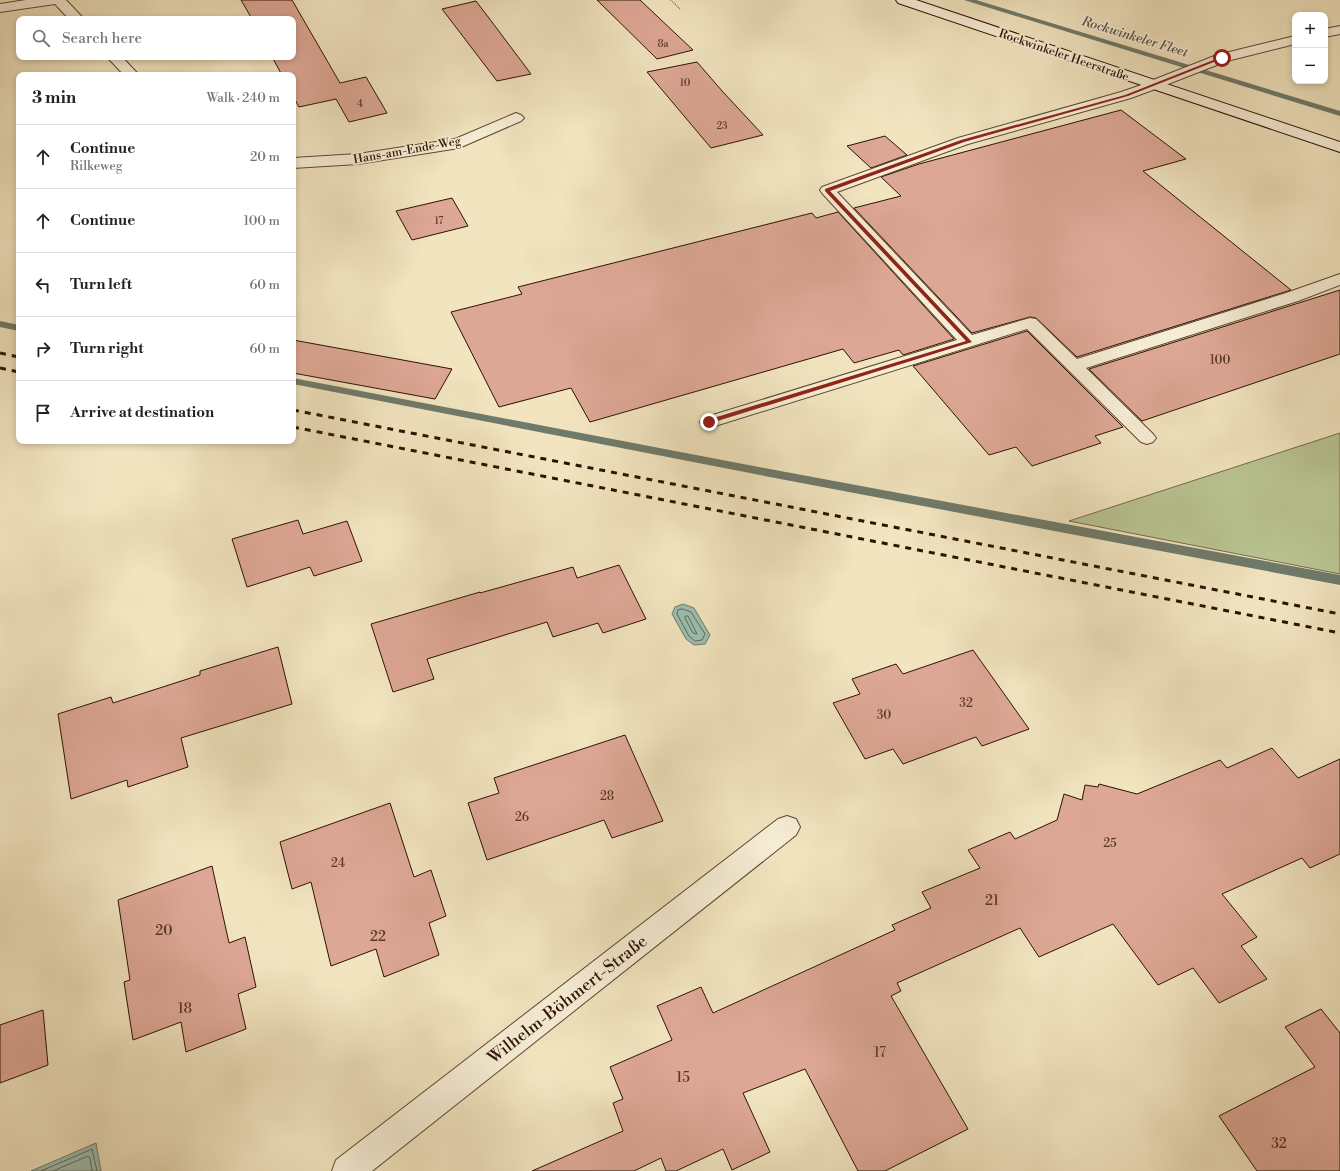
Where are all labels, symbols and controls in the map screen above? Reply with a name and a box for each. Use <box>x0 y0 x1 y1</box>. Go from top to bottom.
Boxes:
map controls <box>1292 12 1328 84</box>
button: + <box>1292 12 1328 48</box>
water label: Rockwinkeler Fleet <box>1079 13 1190 61</box>
search box <box>16 16 296 60</box>
street label: Rockwinkeler Heerstraße <box>997 26 1131 85</box>
icon: search <box>30 27 52 49</box>
text: Search here <box>62 29 142 48</box>
house number: 8a <box>657 38 670 50</box>
button: − <box>1292 48 1328 84</box>
route start <box>1213 49 1231 67</box>
house number: 10 <box>680 77 691 89</box>
text: 3 min <box>32 87 76 109</box>
text: Walk · 240 m <box>206 90 280 106</box>
house number: 4 <box>357 98 363 110</box>
house number: 23 <box>716 120 728 132</box>
street label: Hans-am-Ende-Weg <box>352 134 463 167</box>
text: Continue <box>70 139 135 158</box>
icon: ahead <box>32 146 54 168</box>
text: 20 m <box>250 149 280 165</box>
text: Rilkeweg <box>70 158 123 174</box>
icon: ahead <box>32 210 54 232</box>
text: Continue <box>70 211 135 230</box>
text: 100 m <box>244 213 280 229</box>
house number: 17 <box>435 215 443 227</box>
icon: left <box>32 274 54 296</box>
text: Turn left <box>70 275 132 294</box>
text: 60 m <box>249 277 280 293</box>
icon: right <box>32 338 54 360</box>
text: Turn right <box>70 339 144 358</box>
text: 60 m <box>249 341 280 357</box>
house number: 100 <box>1210 353 1230 368</box>
icon: arrive <box>32 402 54 424</box>
text: Arrive at destination <box>70 403 214 422</box>
route end <box>700 413 718 431</box>
house number: 32 <box>959 696 973 711</box>
house number: 30 <box>877 708 891 723</box>
house number: 28 <box>600 789 614 804</box>
house number: 26 <box>515 810 529 825</box>
house number: 25 <box>1103 836 1117 851</box>
house number: 24 <box>331 856 345 871</box>
house number: 21 <box>985 892 999 910</box>
house number: 20 <box>155 922 173 940</box>
house number: 22 <box>370 928 386 946</box>
street label: Wilhelm-Böhmert-Straße <box>483 931 652 1070</box>
house number: 18 <box>178 1000 192 1018</box>
house number: 17 <box>874 1044 886 1062</box>
house number: 15 <box>676 1069 690 1087</box>
house number: 32 <box>1271 1135 1287 1153</box>

